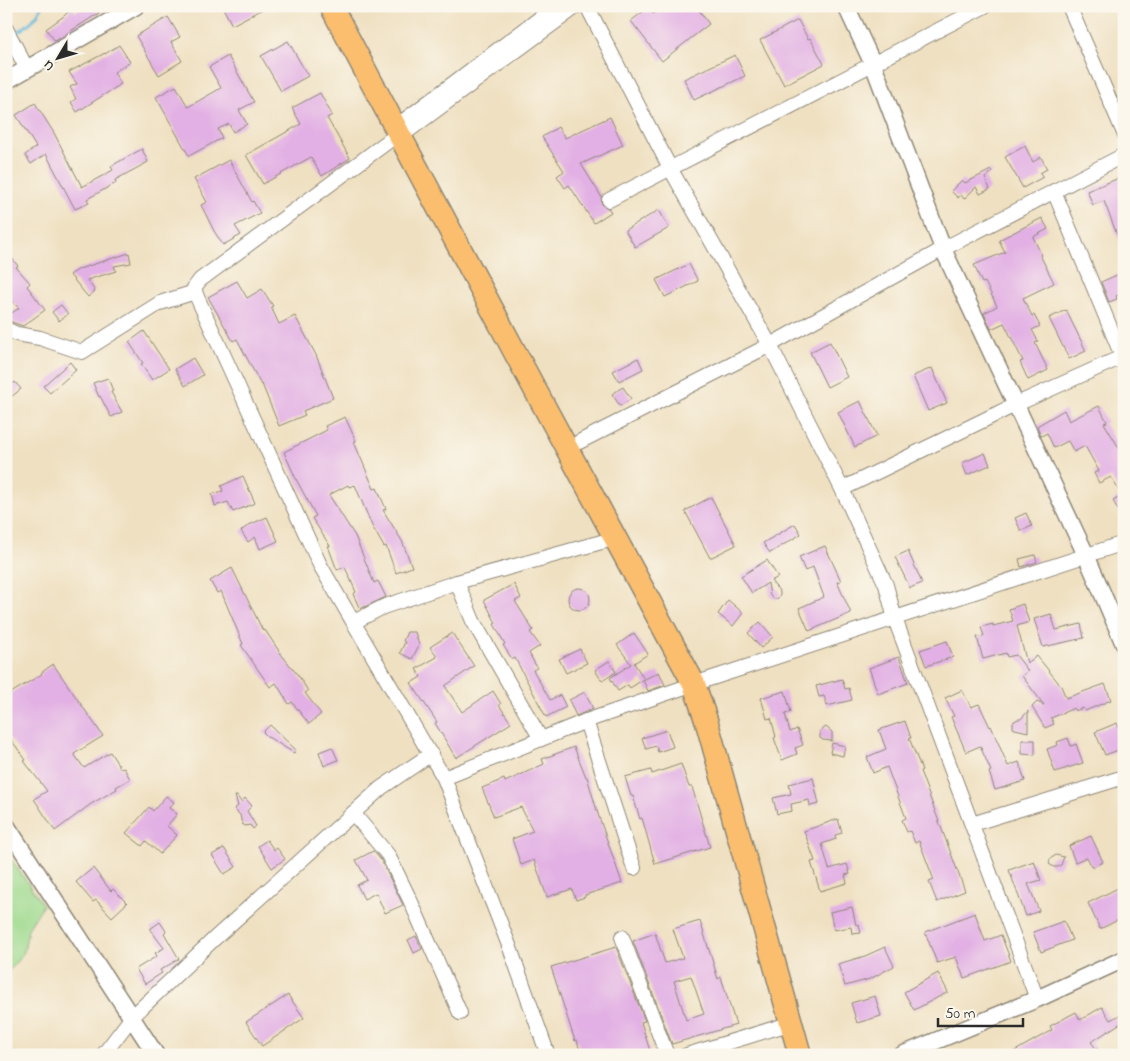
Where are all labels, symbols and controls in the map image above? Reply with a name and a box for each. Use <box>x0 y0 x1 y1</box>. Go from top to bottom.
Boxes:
north arrow <box>32 32 82 82</box>
text: U <box>38 55 60 75</box>
scale bar <box>938 996 1022 1028</box>
text: 50 m <box>945 1003 976 1025</box>

